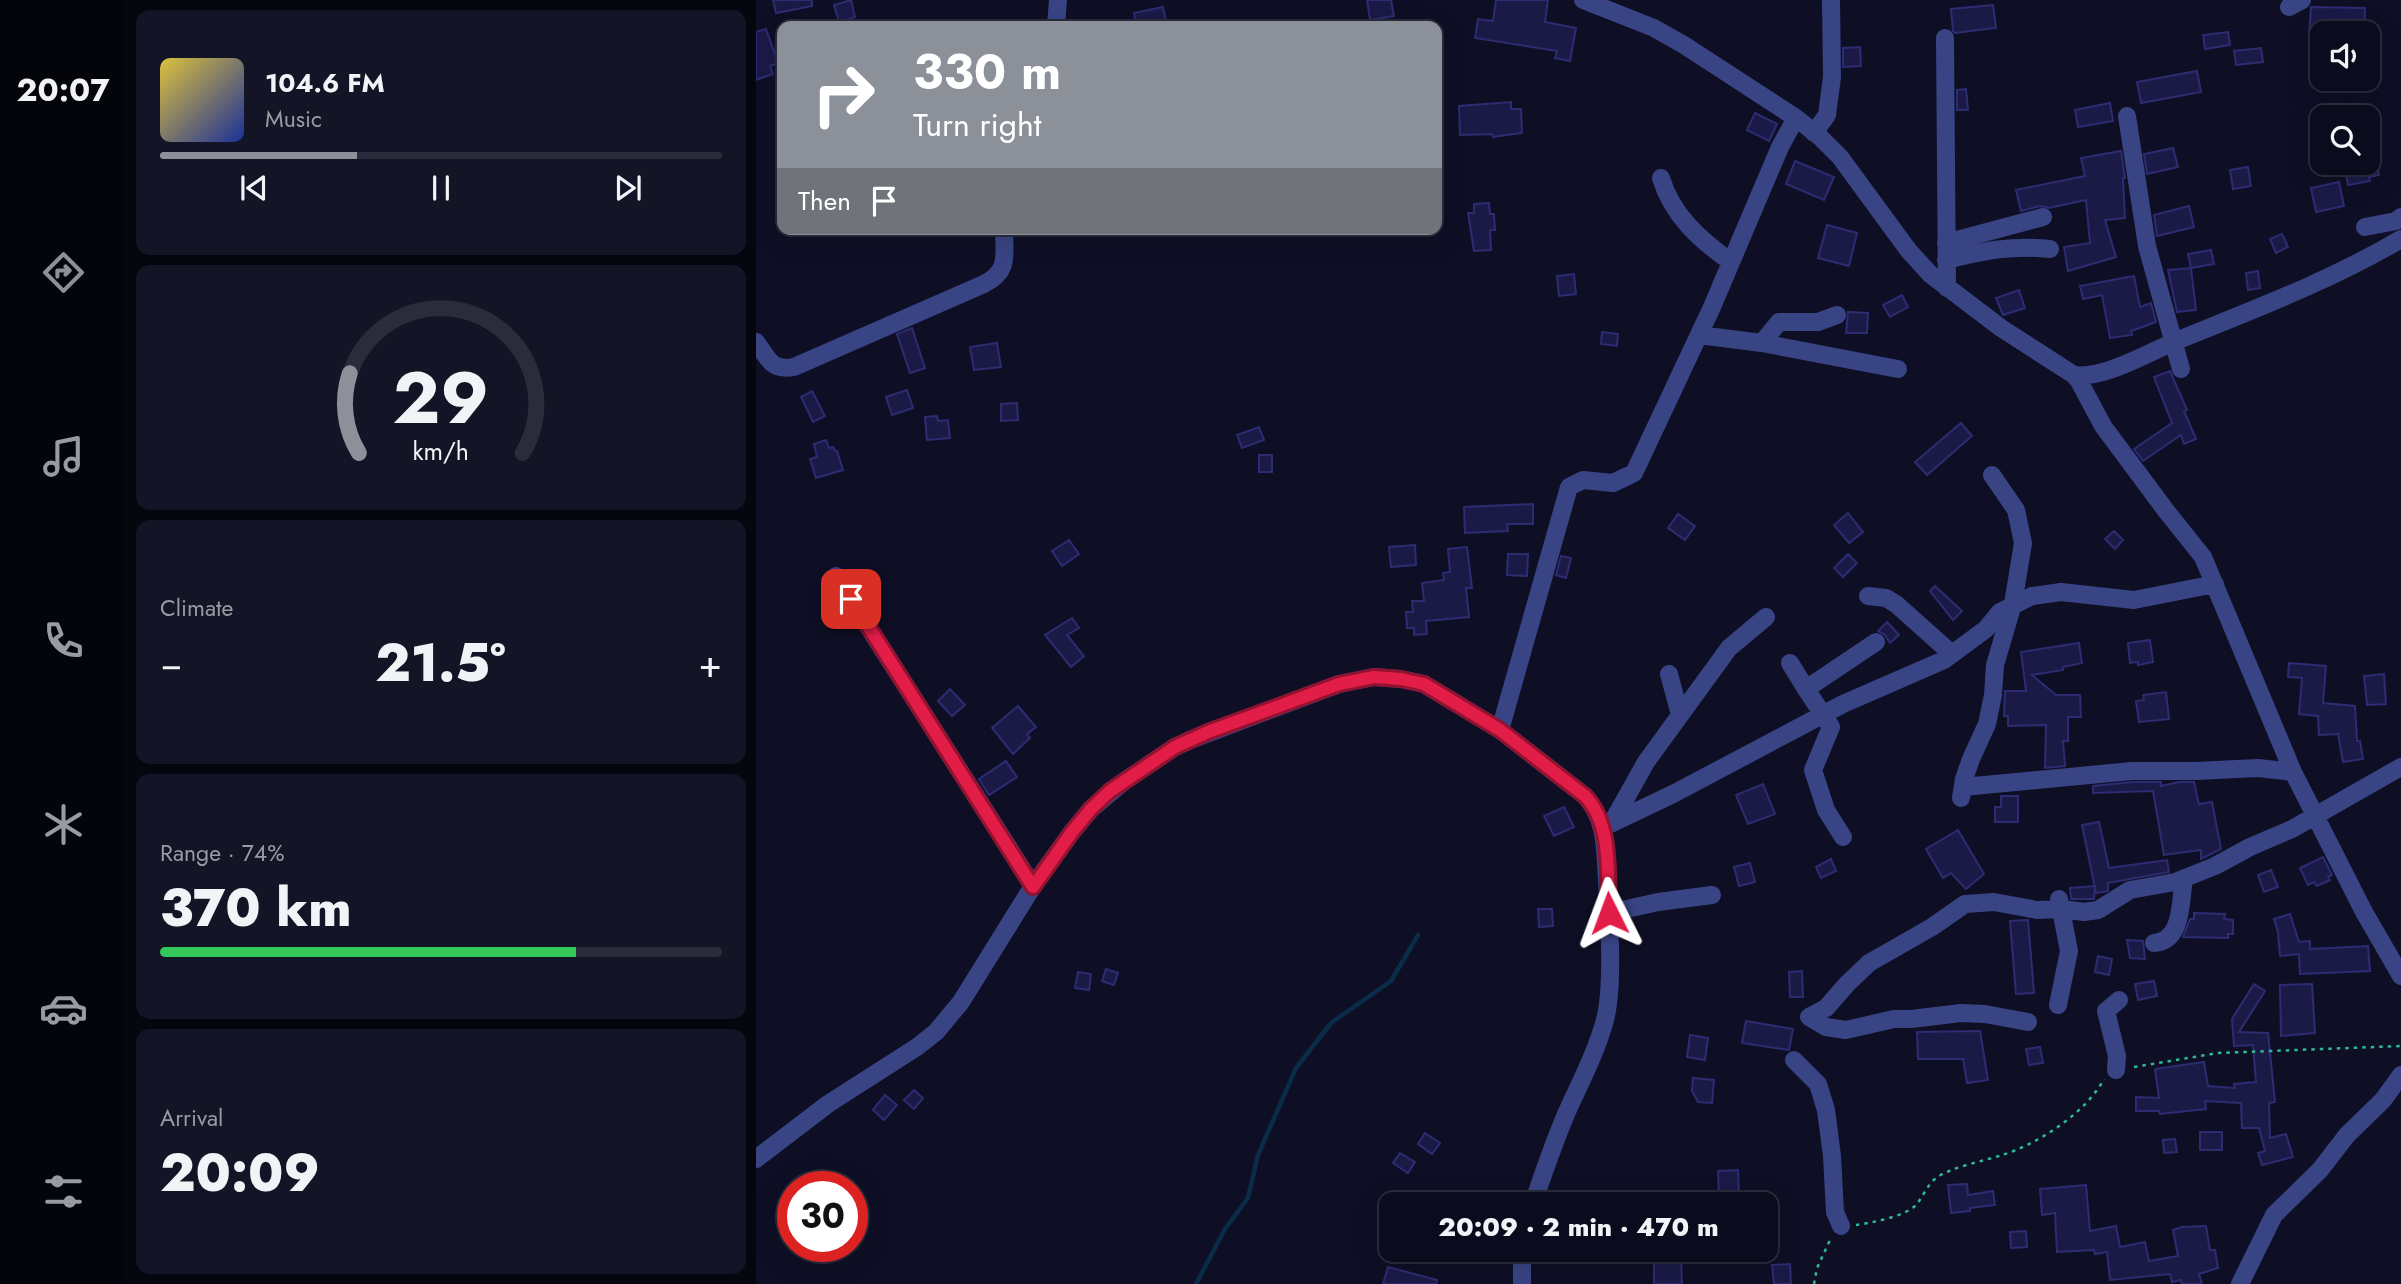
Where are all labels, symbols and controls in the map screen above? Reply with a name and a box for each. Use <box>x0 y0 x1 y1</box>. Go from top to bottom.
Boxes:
map controls <box>2310 21 2380 175</box>
button: sound <box>2310 21 2380 91</box>
text: 330 m <box>913 37 1061 107</box>
icon: right <box>798 49 889 140</box>
text: 104.6 FM <box>265 64 385 102</box>
text: 20:07 <box>17 67 109 113</box>
text: Music <box>265 102 322 136</box>
text: Turn right <box>913 102 1042 148</box>
button: search <box>2310 105 2380 175</box>
icon: previous <box>235 169 273 207</box>
icon: pause <box>422 169 460 207</box>
icon: next <box>609 169 647 207</box>
text: Then <box>798 182 851 220</box>
icon: arrive <box>865 182 903 220</box>
icon: directions <box>39 248 88 297</box>
text: 29 <box>393 346 489 451</box>
icon: music <box>39 432 88 481</box>
text: km/h <box>413 433 469 469</box>
pin <box>821 569 881 629</box>
icon: arrive <box>832 580 870 618</box>
text: Climate <box>160 591 233 625</box>
icon: phone <box>39 616 88 665</box>
text: 21.5° <box>375 625 506 701</box>
text: − <box>160 636 182 691</box>
text: + <box>699 636 722 691</box>
icon: climate <box>39 800 88 849</box>
text: Range · 74% <box>160 836 284 870</box>
text: 370 km <box>160 870 352 946</box>
position arrow <box>1572 876 1646 950</box>
icon: car <box>39 984 88 1033</box>
text: Arrival <box>160 1101 223 1135</box>
text: 20:09 <box>160 1135 320 1211</box>
icon: filters <box>39 1167 88 1216</box>
speed limit sign: 30 <box>777 1171 868 1262</box>
text: 20:09 · 2 min · 470 m <box>1438 1208 1719 1246</box>

